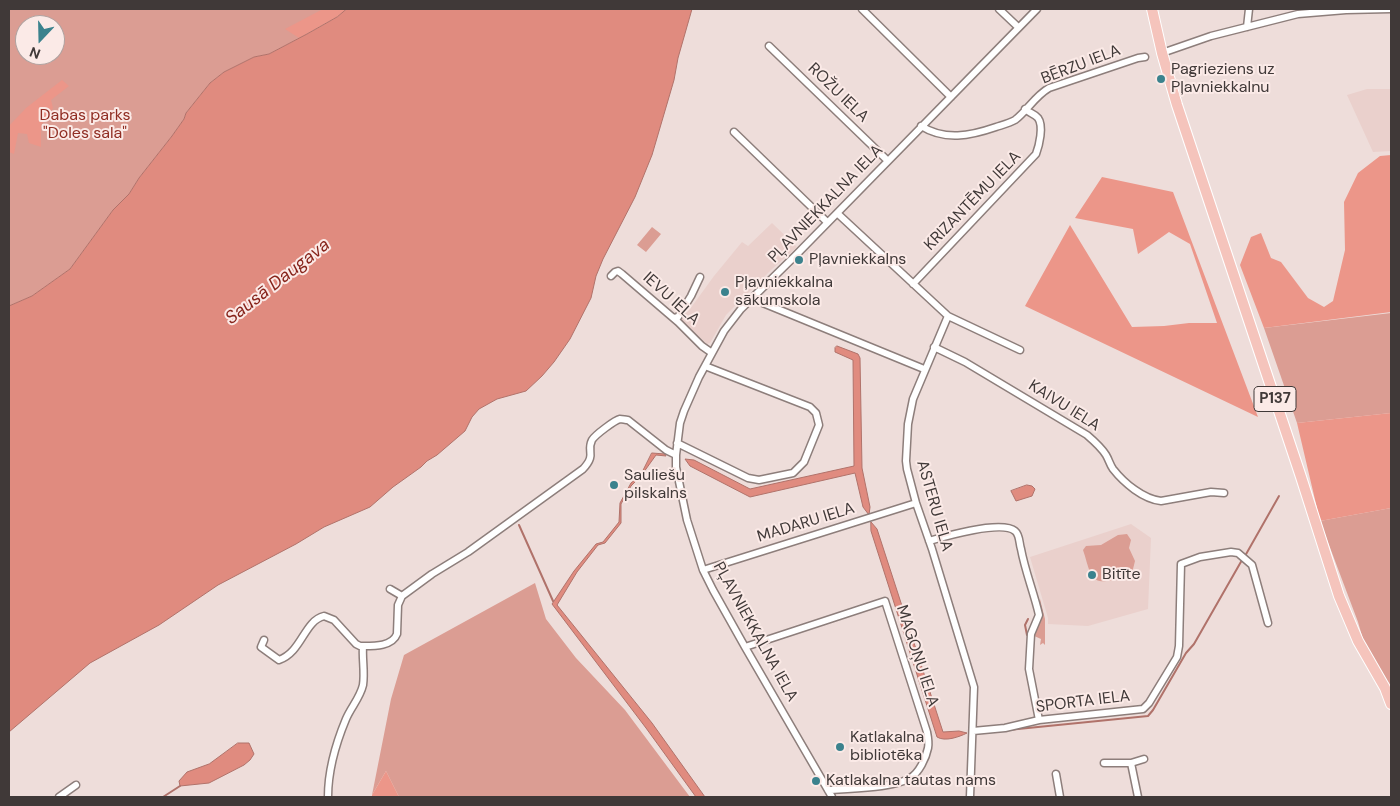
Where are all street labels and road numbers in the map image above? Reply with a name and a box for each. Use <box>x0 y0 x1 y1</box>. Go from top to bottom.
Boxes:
street label: BĒRZU IELA <box>1039 41 1123 89</box>
street label: ROŽU IELA <box>804 59 872 127</box>
street label: PĻAVNIEKKALNA IELA <box>765 141 887 267</box>
street label: KRIZANTĒMU IELA <box>921 147 1025 255</box>
street label: IEVU IELA <box>639 268 703 330</box>
street label: KAIVU IELA <box>1025 376 1103 436</box>
road number: P137 <box>1254 386 1296 412</box>
street label: ASTERU IELA <box>912 458 956 554</box>
street label: MADARU IELA <box>755 499 857 547</box>
street label: PĻAVNIEKKALNA IELA <box>709 559 801 705</box>
street label: MAGOŅU IELA <box>892 603 942 709</box>
street label: SPORTA IELA <box>1035 687 1131 717</box>

